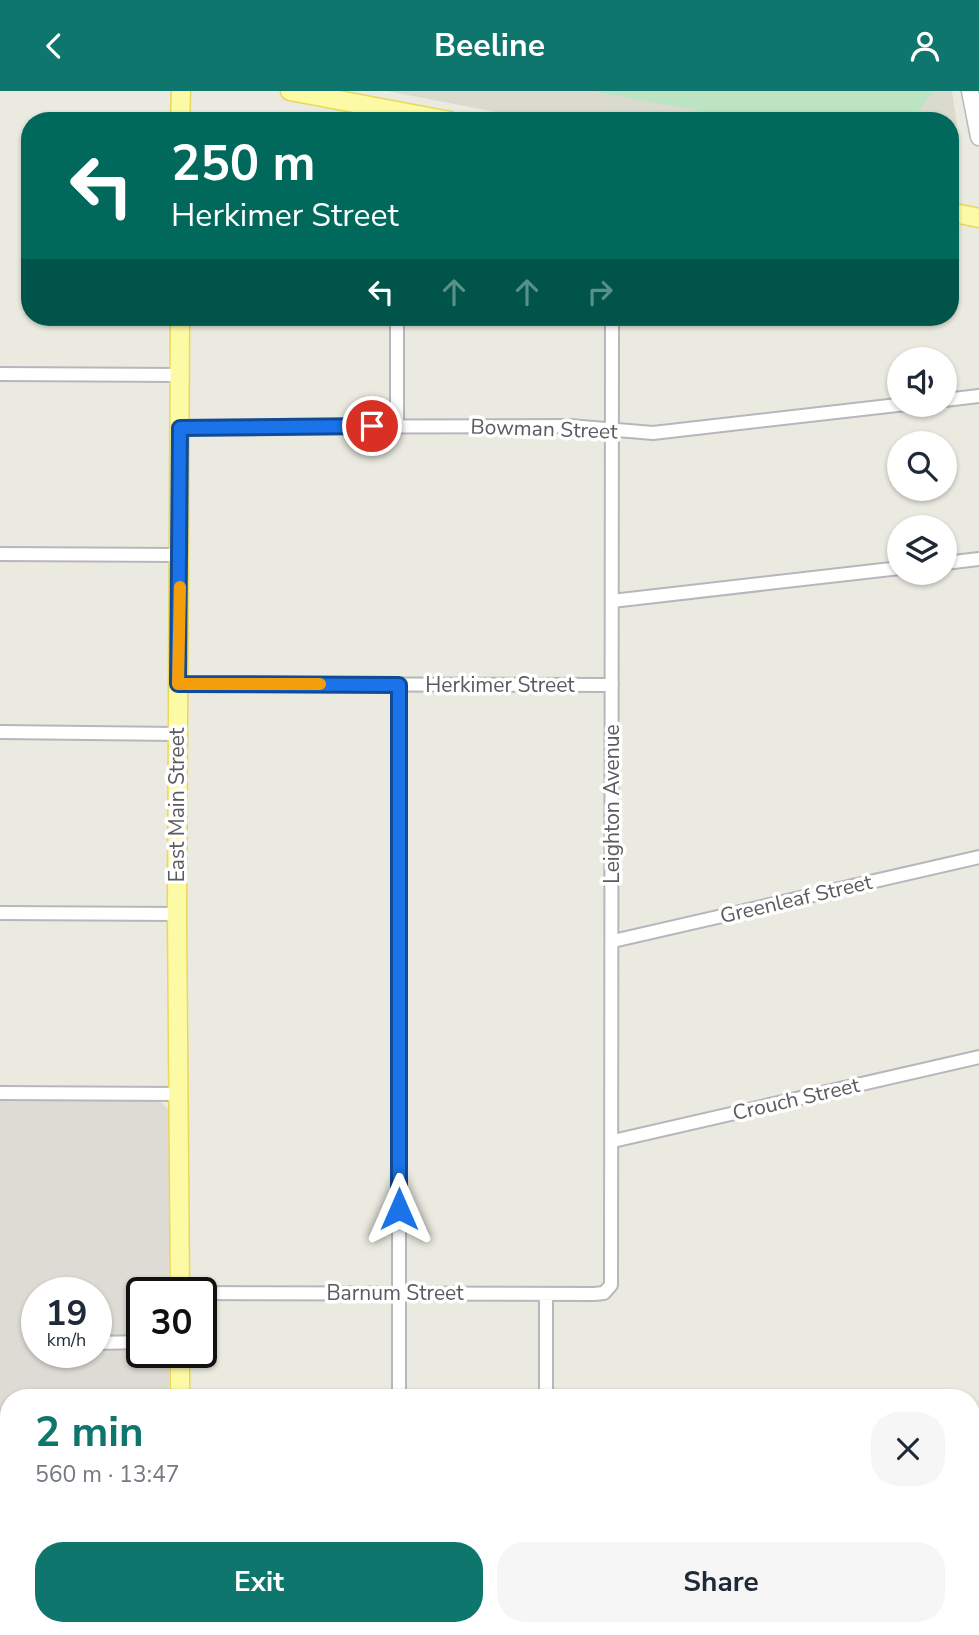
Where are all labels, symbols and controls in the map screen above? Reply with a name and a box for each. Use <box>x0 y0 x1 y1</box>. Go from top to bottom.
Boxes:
text: Beeline <box>434 24 545 67</box>
icon: back <box>35 27 73 65</box>
icon: person <box>906 27 944 65</box>
text: 250 m <box>171 130 315 197</box>
icon: left <box>56 140 147 231</box>
text: Herkimer Street <box>171 194 399 237</box>
icon: left <box>362 273 400 311</box>
icon: ahead <box>435 273 473 311</box>
icon: ahead <box>508 273 546 311</box>
icon: right <box>581 273 619 311</box>
map controls <box>887 347 957 585</box>
button: sound <box>887 347 957 417</box>
pin <box>342 396 402 456</box>
icon: arrive <box>353 407 391 445</box>
street label: Bowman Street <box>470 412 619 446</box>
button: search <box>887 431 957 501</box>
button: layers <box>887 515 957 585</box>
street label: Herkimer Street <box>425 671 575 699</box>
street label: Leighton Avenue <box>598 724 626 884</box>
street label: East Main Street <box>163 727 191 882</box>
street label: Greenleaf Street <box>717 868 875 930</box>
street label: Crouch Street <box>730 1071 863 1127</box>
position arrow <box>362 1172 436 1246</box>
speed limit sign: 30 <box>126 1277 217 1368</box>
street label: Barnum Street <box>326 1279 464 1307</box>
text: 19 <box>45 1290 88 1337</box>
text: km/h <box>47 1328 86 1352</box>
text: 2 min <box>35 1404 144 1461</box>
button: close <box>871 1412 945 1486</box>
text: 560 m · 13:47 <box>35 1459 180 1490</box>
button: Exit <box>35 1542 483 1622</box>
button: Share <box>497 1542 945 1622</box>

